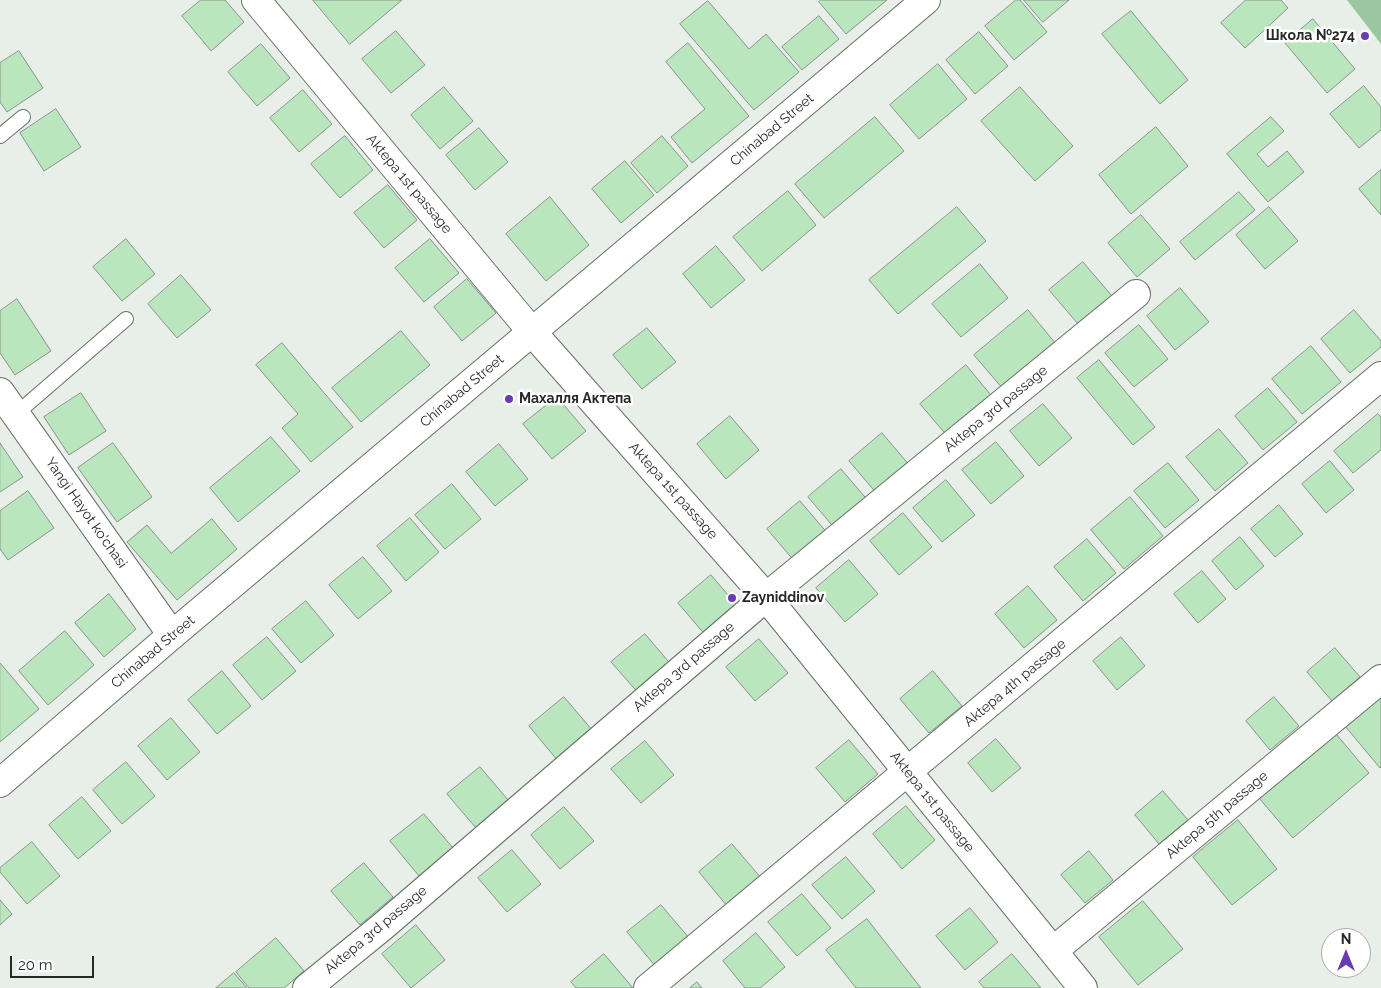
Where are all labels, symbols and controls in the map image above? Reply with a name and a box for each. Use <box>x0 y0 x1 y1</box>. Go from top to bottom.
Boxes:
place label: Школа №274 <box>1266 28 1355 44</box>
marker: Школа №274 <box>1359 30 1371 42</box>
street label: Chinabad Street <box>727 90 817 170</box>
street label: Aktepa 1st passage <box>362 131 456 237</box>
street label: Chinabad Street <box>417 351 507 431</box>
street label: Aktepa 3rd passage <box>941 362 1051 456</box>
place label: Махалля Актепа <box>519 391 631 407</box>
marker: Махалля Актепа <box>503 393 515 405</box>
street label: Aktepa 1st passage <box>625 439 721 543</box>
street label: Yangi Hayot ko'chasi <box>42 454 130 572</box>
place label: Zayniddinov <box>742 590 824 606</box>
marker: Zayniddinov <box>726 592 738 604</box>
street label: Chinabad Street <box>108 612 198 692</box>
street label: Aktepa 3rd passage <box>630 619 738 715</box>
street label: Aktepa 4th passage <box>961 635 1069 731</box>
street label: Aktepa 1st passage <box>886 748 978 856</box>
street label: Aktepa 5th passage <box>1163 767 1271 863</box>
street label: Aktepa 3rd passage <box>321 882 431 978</box>
north arrow <box>1321 928 1371 978</box>
text: N <box>1341 931 1351 947</box>
scale bar <box>12 946 96 978</box>
text: 20 m <box>18 956 53 974</box>

